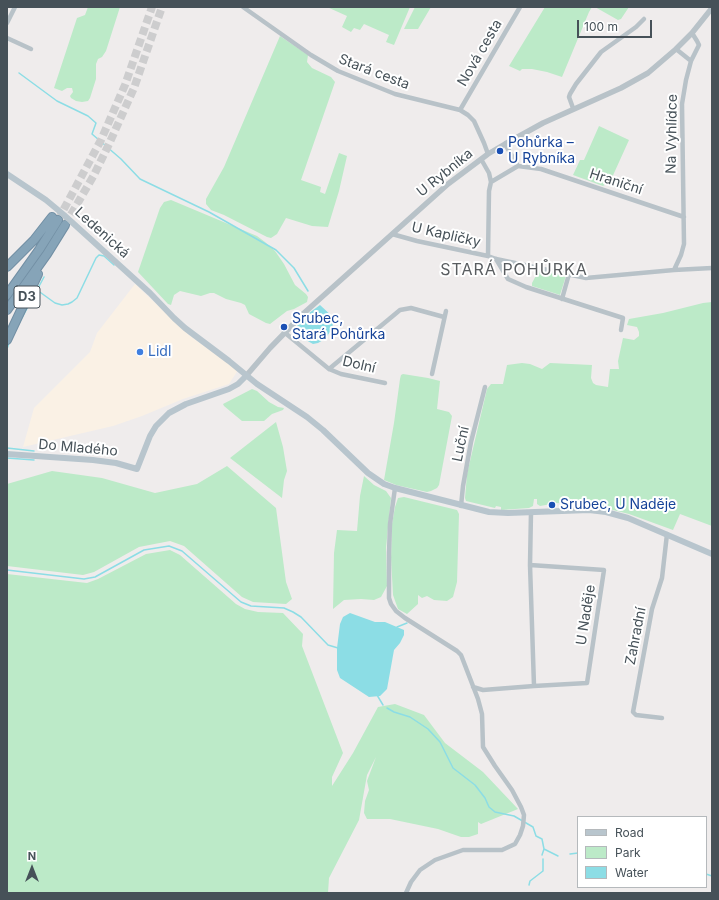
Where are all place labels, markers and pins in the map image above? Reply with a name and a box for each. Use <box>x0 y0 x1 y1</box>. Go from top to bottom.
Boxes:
place label: Pohůrka – U Rybníka <box>508 135 575 168</box>
marker: Pohůrka – U Rybníka <box>495 146 505 156</box>
place label: Srubec, Stará Pohůrka <box>292 311 385 344</box>
marker: Srubec, Stará Pohůrka <box>279 322 289 332</box>
place label: Lidl <box>148 344 171 360</box>
marker: Lidl <box>135 347 145 357</box>
place label: Srubec, U Naděje <box>560 497 676 513</box>
marker: Srubec, U Naděje <box>547 500 557 510</box>

